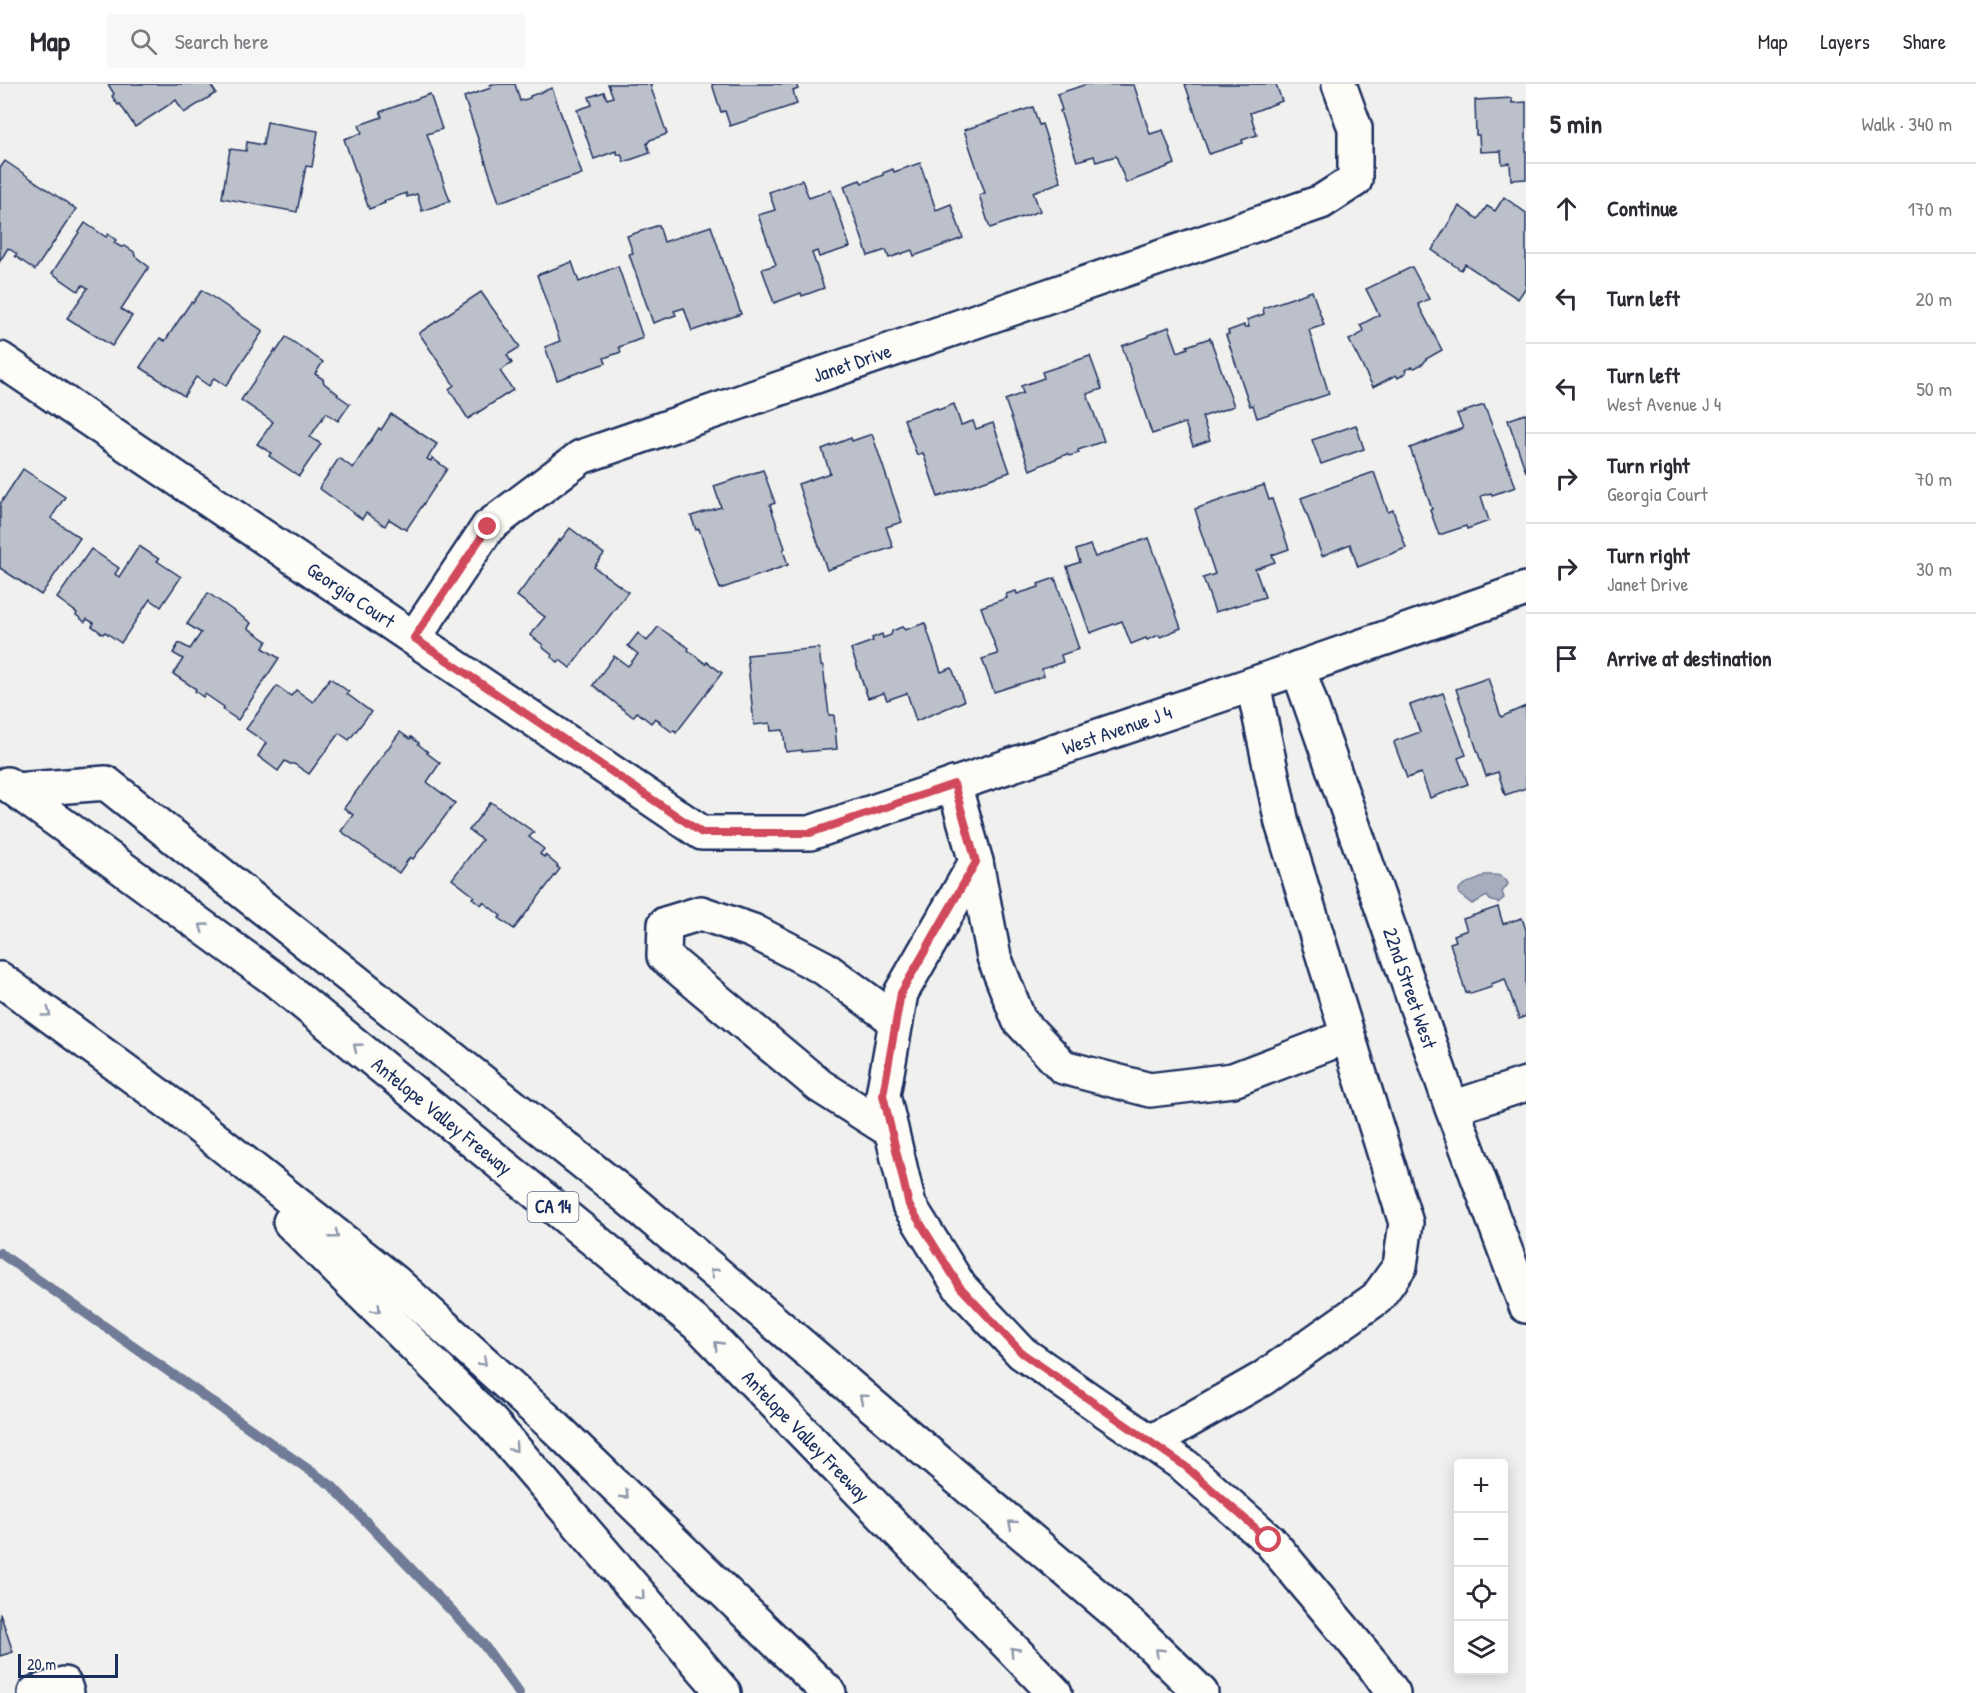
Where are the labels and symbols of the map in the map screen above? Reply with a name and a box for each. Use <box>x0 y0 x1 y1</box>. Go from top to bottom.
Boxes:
street label: Janet Drive <box>809 337 895 389</box>
route end <box>474 513 500 539</box>
street label: Georgia Court <box>302 555 402 635</box>
street label: West Avenue J 4 <box>1058 698 1175 761</box>
one-way arrow <box>199 923 210 934</box>
street label: 22nd Street West <box>1377 924 1444 1053</box>
one-way arrow <box>41 1006 52 1017</box>
one-way arrow <box>353 1043 364 1054</box>
street label: Antelope Valley Freeway <box>366 1051 518 1181</box>
road number: CA 14 <box>528 1192 578 1222</box>
one-way arrow <box>328 1227 339 1238</box>
one-way arrow <box>710 1268 721 1279</box>
one-way arrow <box>371 1302 381 1313</box>
one-way arrow <box>714 1341 725 1351</box>
one-way arrow <box>476 1355 486 1366</box>
street label: Antelope Valley Freeway <box>736 1364 876 1507</box>
one-way arrow <box>859 1395 870 1406</box>
one-way arrow <box>506 1441 517 1452</box>
one-way arrow <box>618 1487 629 1498</box>
one-way arrow <box>1008 1521 1019 1532</box>
route start <box>1255 1526 1281 1552</box>
one-way arrow <box>633 1589 644 1600</box>
one-way arrow <box>1010 1647 1021 1658</box>
one-way arrow <box>1156 1648 1166 1659</box>
scale bar <box>18 1651 118 1678</box>

